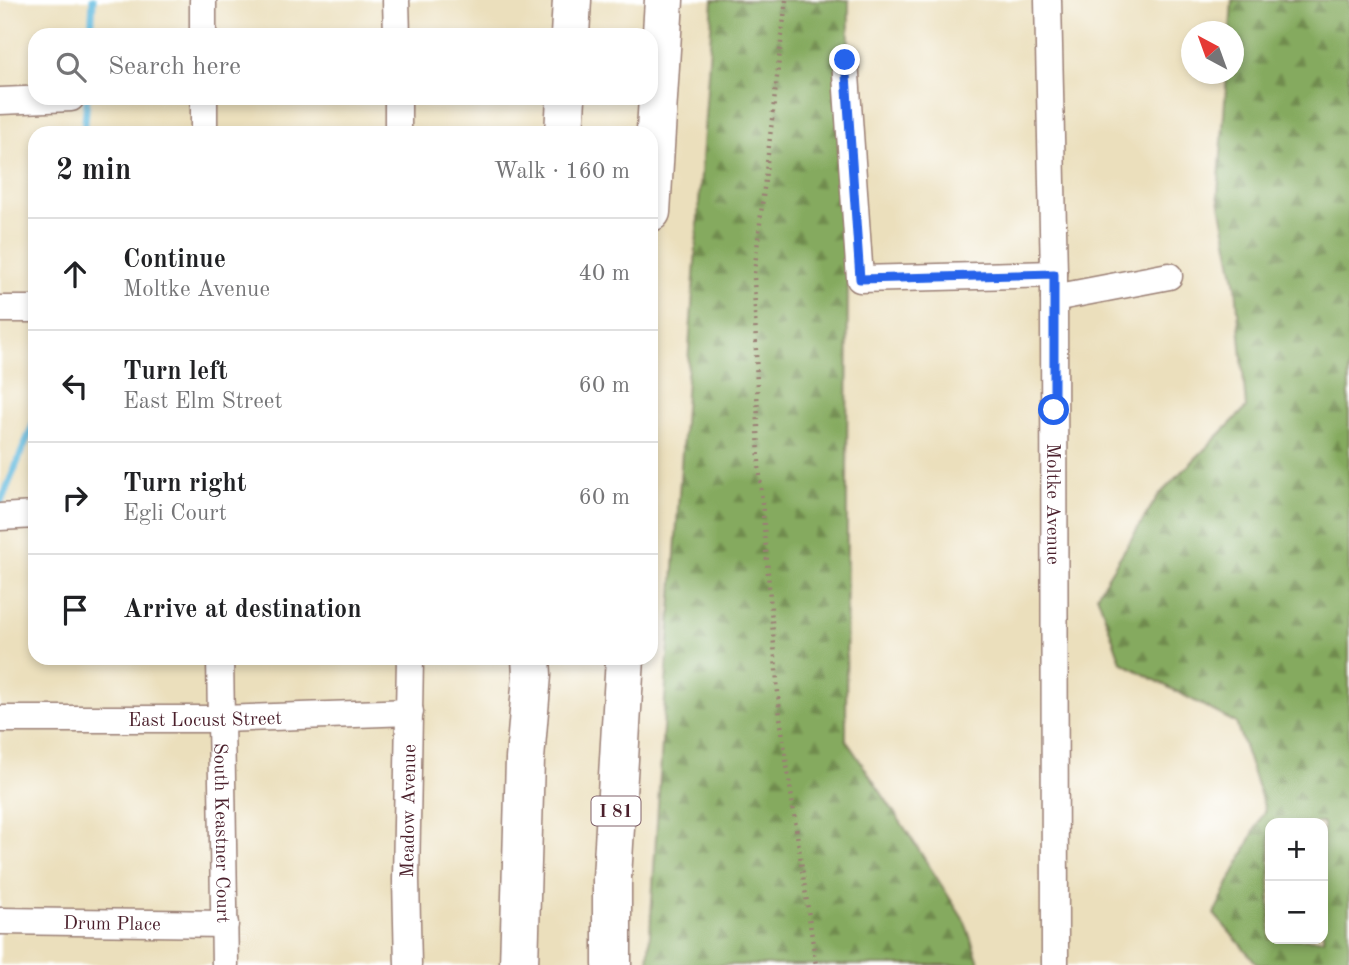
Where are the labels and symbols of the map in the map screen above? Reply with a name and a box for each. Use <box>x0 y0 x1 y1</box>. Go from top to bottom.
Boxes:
north arrow <box>1181 21 1244 84</box>
route end <box>829 44 860 75</box>
route start <box>1038 394 1069 425</box>
street label: Moltke Avenue <box>1042 443 1061 565</box>
street label: East Locust Street <box>128 710 282 731</box>
street label: South Keastner Court <box>209 743 231 923</box>
street label: Meadow Avenue <box>399 744 420 878</box>
road number: I 81 <box>592 796 640 826</box>
street label: Drum Place <box>63 915 161 935</box>

